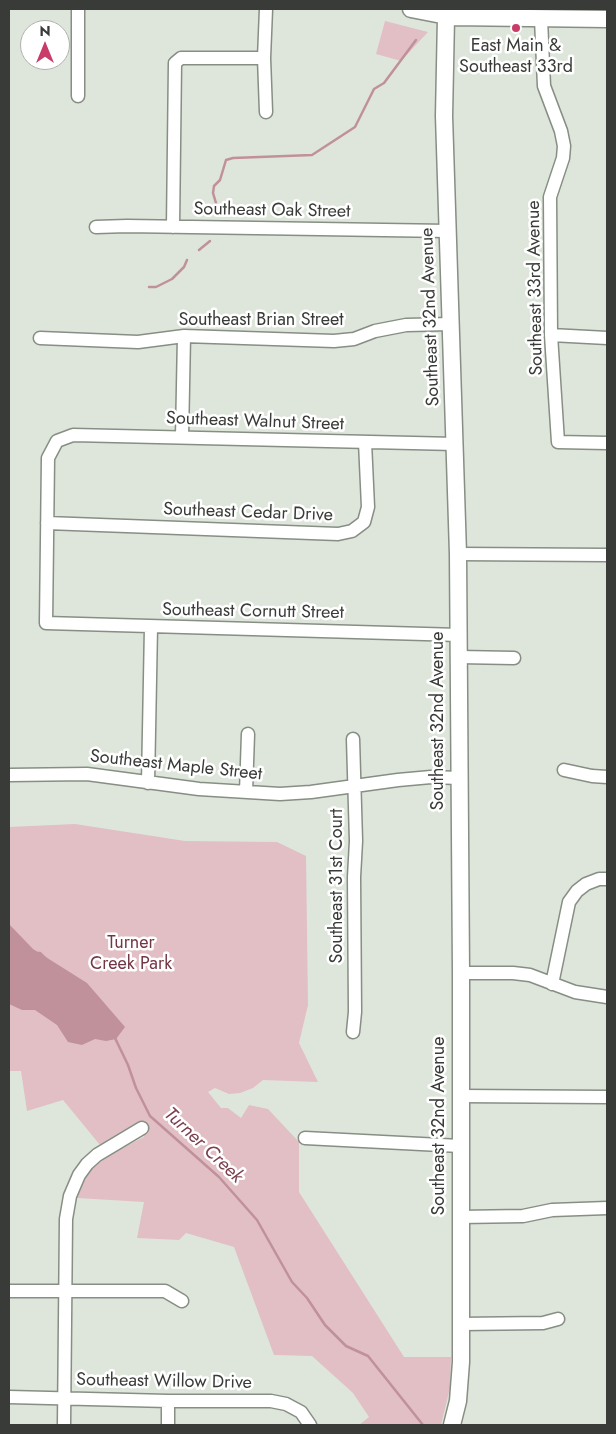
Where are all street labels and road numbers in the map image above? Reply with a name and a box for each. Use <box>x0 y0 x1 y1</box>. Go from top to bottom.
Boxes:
street label: Southeast Oak Street <box>193 199 351 223</box>
street label: Southeast 33rd Avenue <box>524 200 548 376</box>
street label: Southeast 32nd Avenue <box>417 227 445 407</box>
street label: Southeast Brian Street <box>178 310 344 332</box>
street label: Southeast Walnut Street <box>166 408 344 436</box>
street label: Southeast Cedar Drive <box>163 499 333 527</box>
street label: Southeast Cornutt Street <box>162 600 344 624</box>
street label: Southeast 32nd Avenue <box>428 631 450 811</box>
street label: Southeast Maple Street <box>89 746 263 786</box>
street label: Southeast 31st Court <box>327 809 349 963</box>
street label: Southeast 32nd Avenue <box>429 1036 451 1216</box>
street label: Southeast Willow Drive <box>76 1370 252 1394</box>

